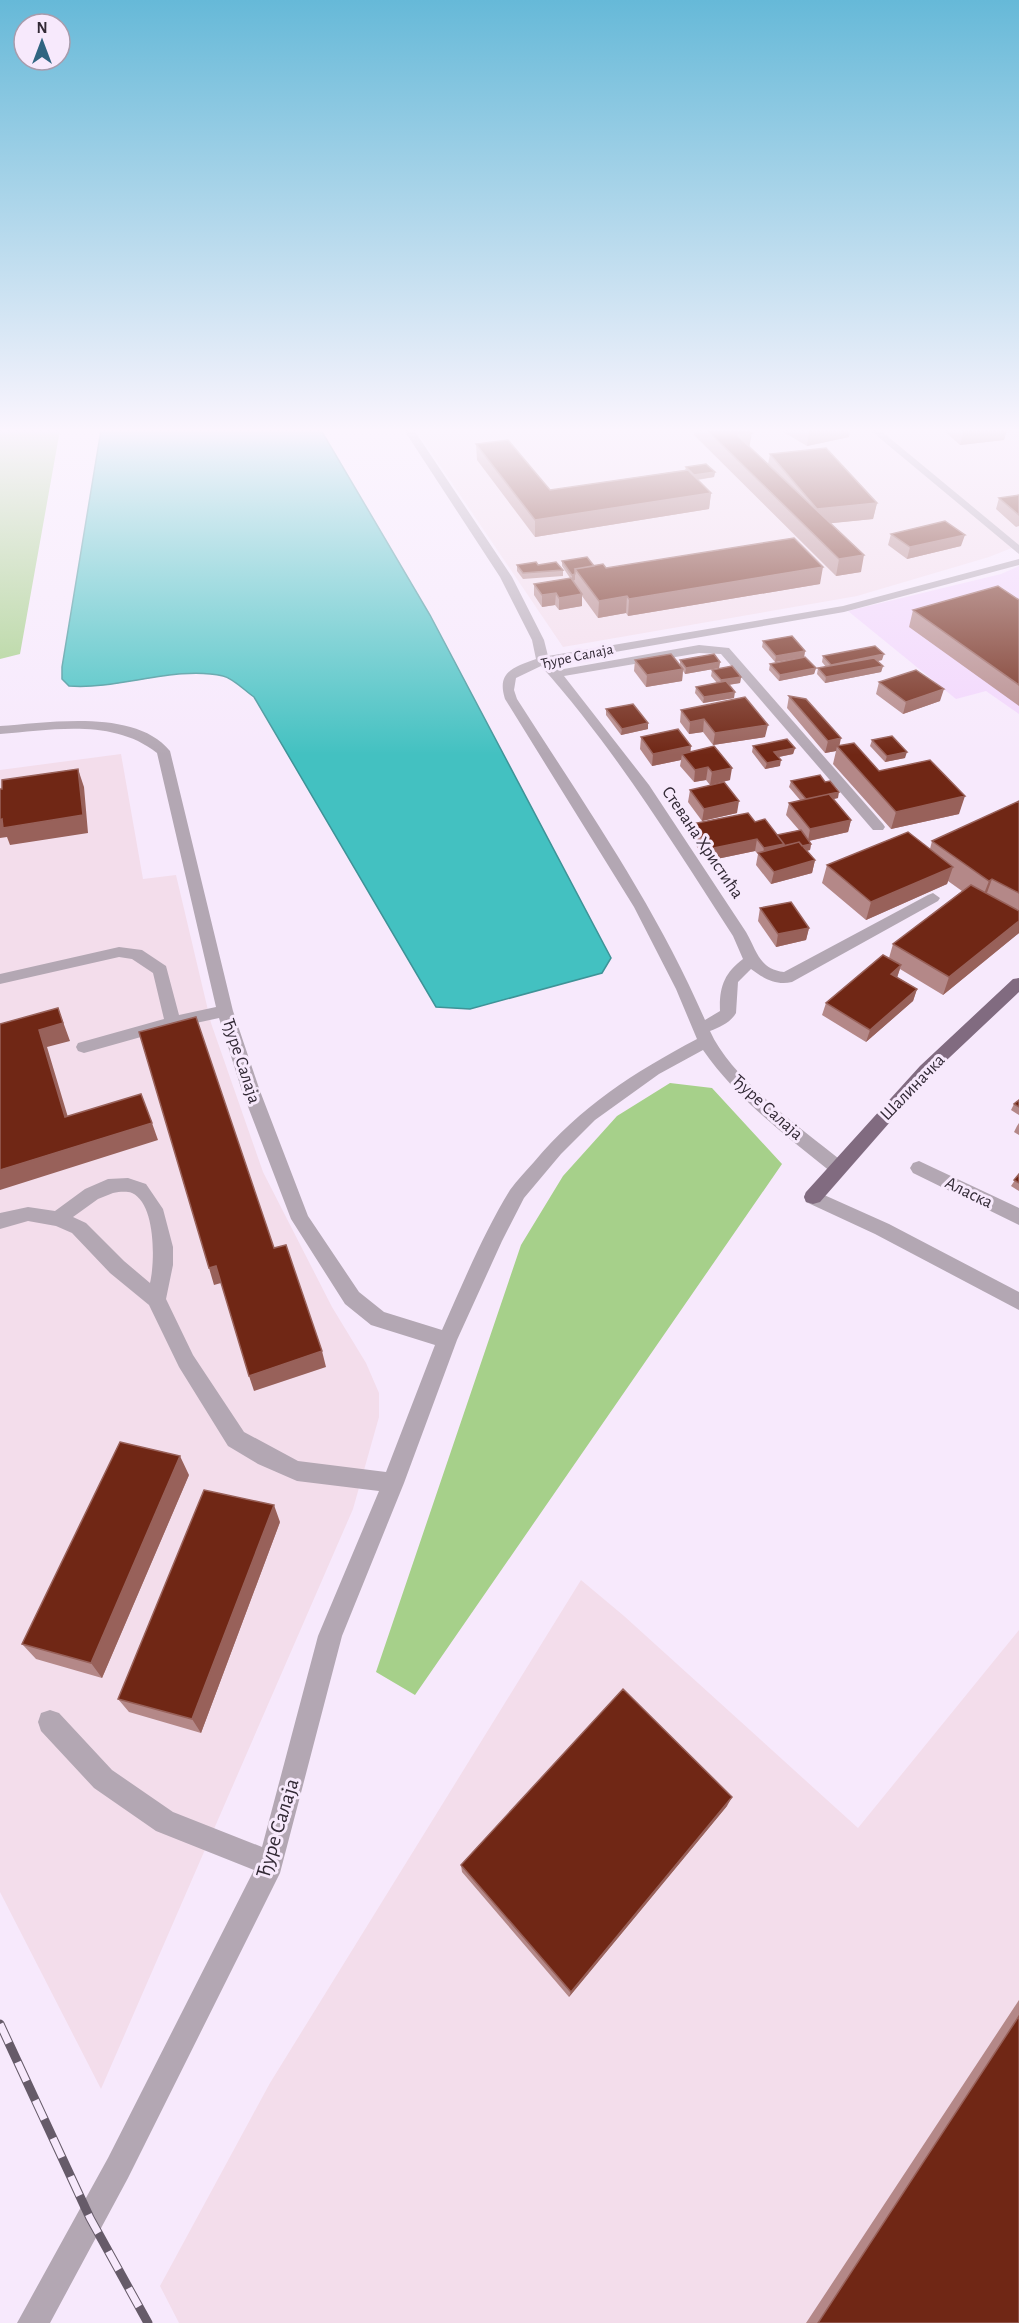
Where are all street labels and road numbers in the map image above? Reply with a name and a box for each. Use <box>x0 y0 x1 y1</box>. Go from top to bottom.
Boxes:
street label: Ђуре Салаја <box>540 642 615 671</box>
street label: Стевана Христића <box>658 783 746 902</box>
street label: Ђуре Салаја <box>219 1017 263 1106</box>
street label: Шалиначка <box>877 1051 948 1124</box>
street label: Ђуре Салаја <box>729 1072 806 1144</box>
street label: Аласка <box>942 1174 995 1212</box>
street label: Ђуре Салаја <box>252 1776 304 1881</box>

